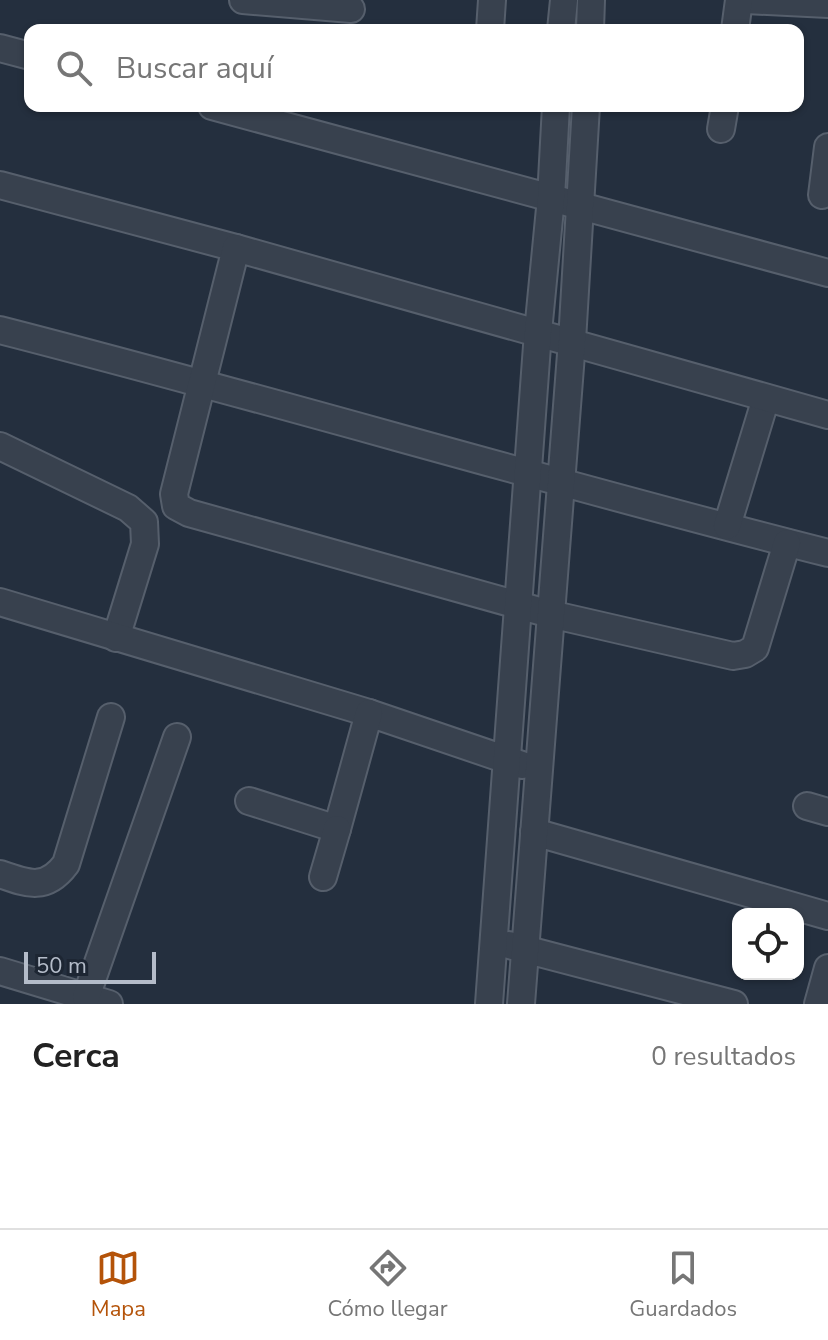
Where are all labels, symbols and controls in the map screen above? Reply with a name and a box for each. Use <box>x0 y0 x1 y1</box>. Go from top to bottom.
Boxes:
search box <box>24 24 804 112</box>
icon: search <box>52 46 96 90</box>
text: Buscar aquí <box>116 48 273 89</box>
map controls <box>732 908 804 980</box>
button: locate <box>732 908 804 980</box>
scale bar <box>24 948 156 984</box>
text: 50 m <box>36 951 87 981</box>
text: Cerca <box>32 1033 120 1079</box>
text: 0 resultados <box>651 1039 796 1074</box>
tab: Mapa <box>91 1246 146 1324</box>
tab: Cómo llegar <box>328 1246 448 1324</box>
tab: Guardados <box>629 1246 737 1324</box>

